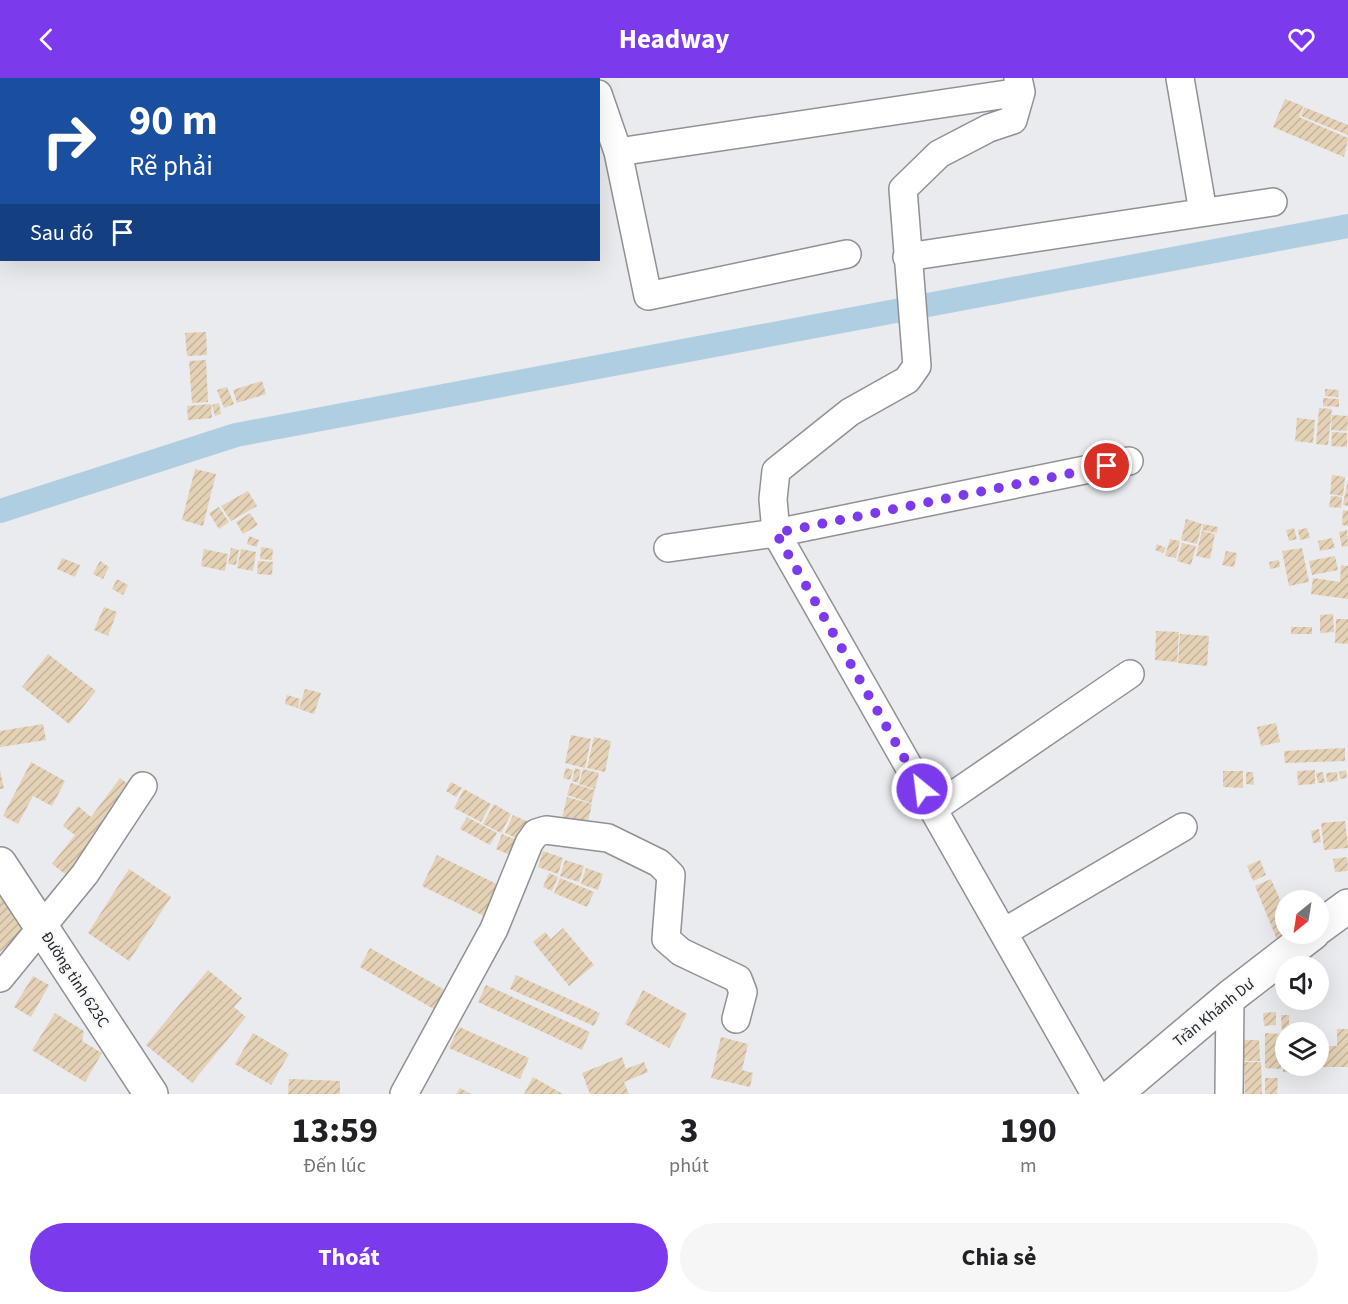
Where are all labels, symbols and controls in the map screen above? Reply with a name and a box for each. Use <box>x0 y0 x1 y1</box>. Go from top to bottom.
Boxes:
text: Headway <box>619 20 729 59</box>
icon: back <box>30 23 63 56</box>
icon: heart <box>1285 23 1318 56</box>
text: 90 m <box>129 91 218 151</box>
icon: right <box>30 102 108 180</box>
text: Rẽ phải <box>129 147 213 186</box>
icon: arrive <box>106 216 139 249</box>
text: Sau đó <box>30 217 94 249</box>
pin <box>1081 440 1132 491</box>
icon: arrive <box>1090 449 1123 482</box>
position arrow <box>890 757 954 821</box>
north arrow <box>1275 890 1329 944</box>
map controls <box>1275 890 1329 1076</box>
street label: Đường tỉnh 623C <box>36 927 114 1032</box>
button: sound <box>1275 956 1329 1010</box>
street label: Trần Khánh Dư <box>1169 973 1259 1052</box>
button: layers <box>1275 1022 1329 1076</box>
text: 13:59 <box>291 1105 378 1156</box>
text: 3 <box>679 1105 698 1156</box>
text: 190 <box>1000 1105 1057 1156</box>
text: Đến lúc <box>303 1152 366 1180</box>
text: phút <box>669 1152 709 1180</box>
text: m <box>1020 1152 1037 1180</box>
button: Thoát <box>30 1223 668 1292</box>
button: Chia sẻ <box>680 1223 1318 1292</box>

